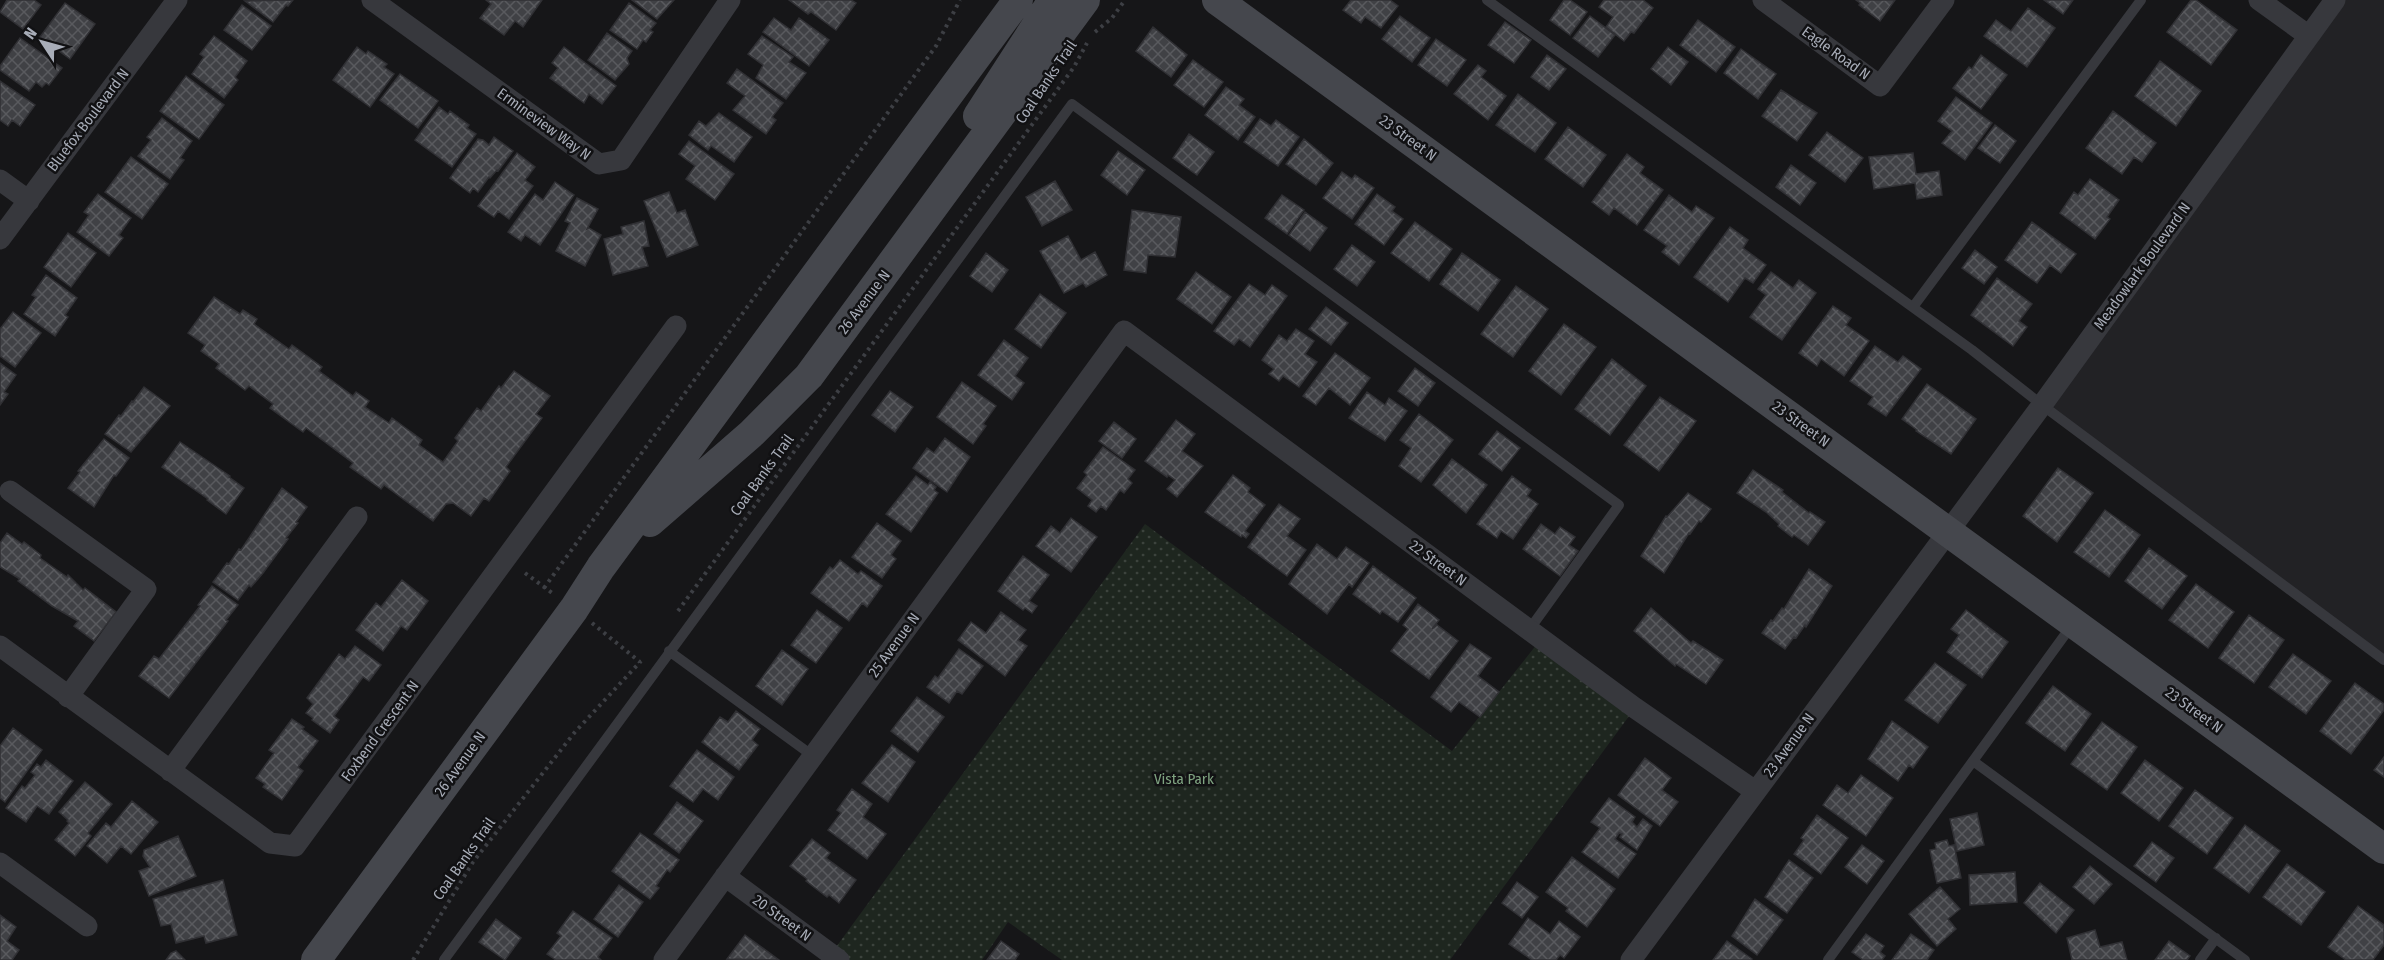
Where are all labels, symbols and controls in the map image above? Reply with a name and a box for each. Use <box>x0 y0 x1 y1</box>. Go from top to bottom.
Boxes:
north arrow <box>12 12 72 72</box>
street label: Eagle Road N <box>1798 22 1874 84</box>
text: N <box>20 24 41 43</box>
street label: Coal Banks Trail <box>1012 37 1080 127</box>
street label: Bluefox Boulevard N <box>43 65 133 175</box>
street label: Ermineview Way N <box>494 84 594 164</box>
street label: 23 Street N <box>1376 111 1440 165</box>
street label: Meadowlark Boulevard N <box>2090 199 2194 333</box>
street label: 26 Avenue N <box>834 267 894 337</box>
street label: 23 Street N <box>1769 397 1833 451</box>
street label: Coal Banks Trail <box>726 431 798 519</box>
street label: 22 Street N <box>1406 536 1470 590</box>
street label: 25 Avenue N <box>865 609 923 681</box>
street label: Foxbend Crescent N <box>337 677 423 785</box>
street label: 23 Street N <box>2162 683 2226 737</box>
street label: 23 Avenue N <box>1760 710 1818 780</box>
street label: 26 Avenue N <box>431 728 489 800</box>
park label: Vista Park <box>1154 770 1214 788</box>
street label: Coal Banks Trail <box>429 814 499 904</box>
street label: 20 Street N <box>749 891 815 945</box>

